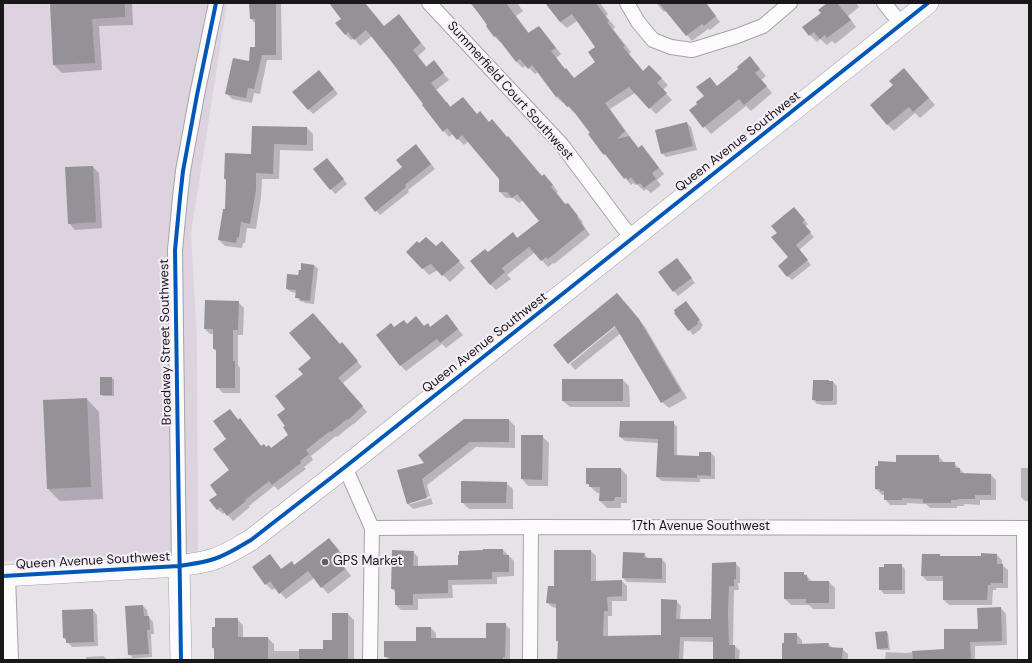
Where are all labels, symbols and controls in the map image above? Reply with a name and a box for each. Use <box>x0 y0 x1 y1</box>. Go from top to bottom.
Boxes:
street label: Summerfield Court Southwest <box>444 19 576 163</box>
street label: Queen Avenue Southwest <box>672 88 804 196</box>
street label: Broadway Street Southwest <box>157 259 175 425</box>
street label: Queen Avenue Southwest <box>419 289 551 397</box>
street label: 17th Avenue Southwest <box>632 519 770 535</box>
street label: Queen Avenue Southwest <box>15 549 171 573</box>
place label: GPS Market <box>333 554 403 570</box>
marker: GPS Market <box>320 557 330 567</box>

